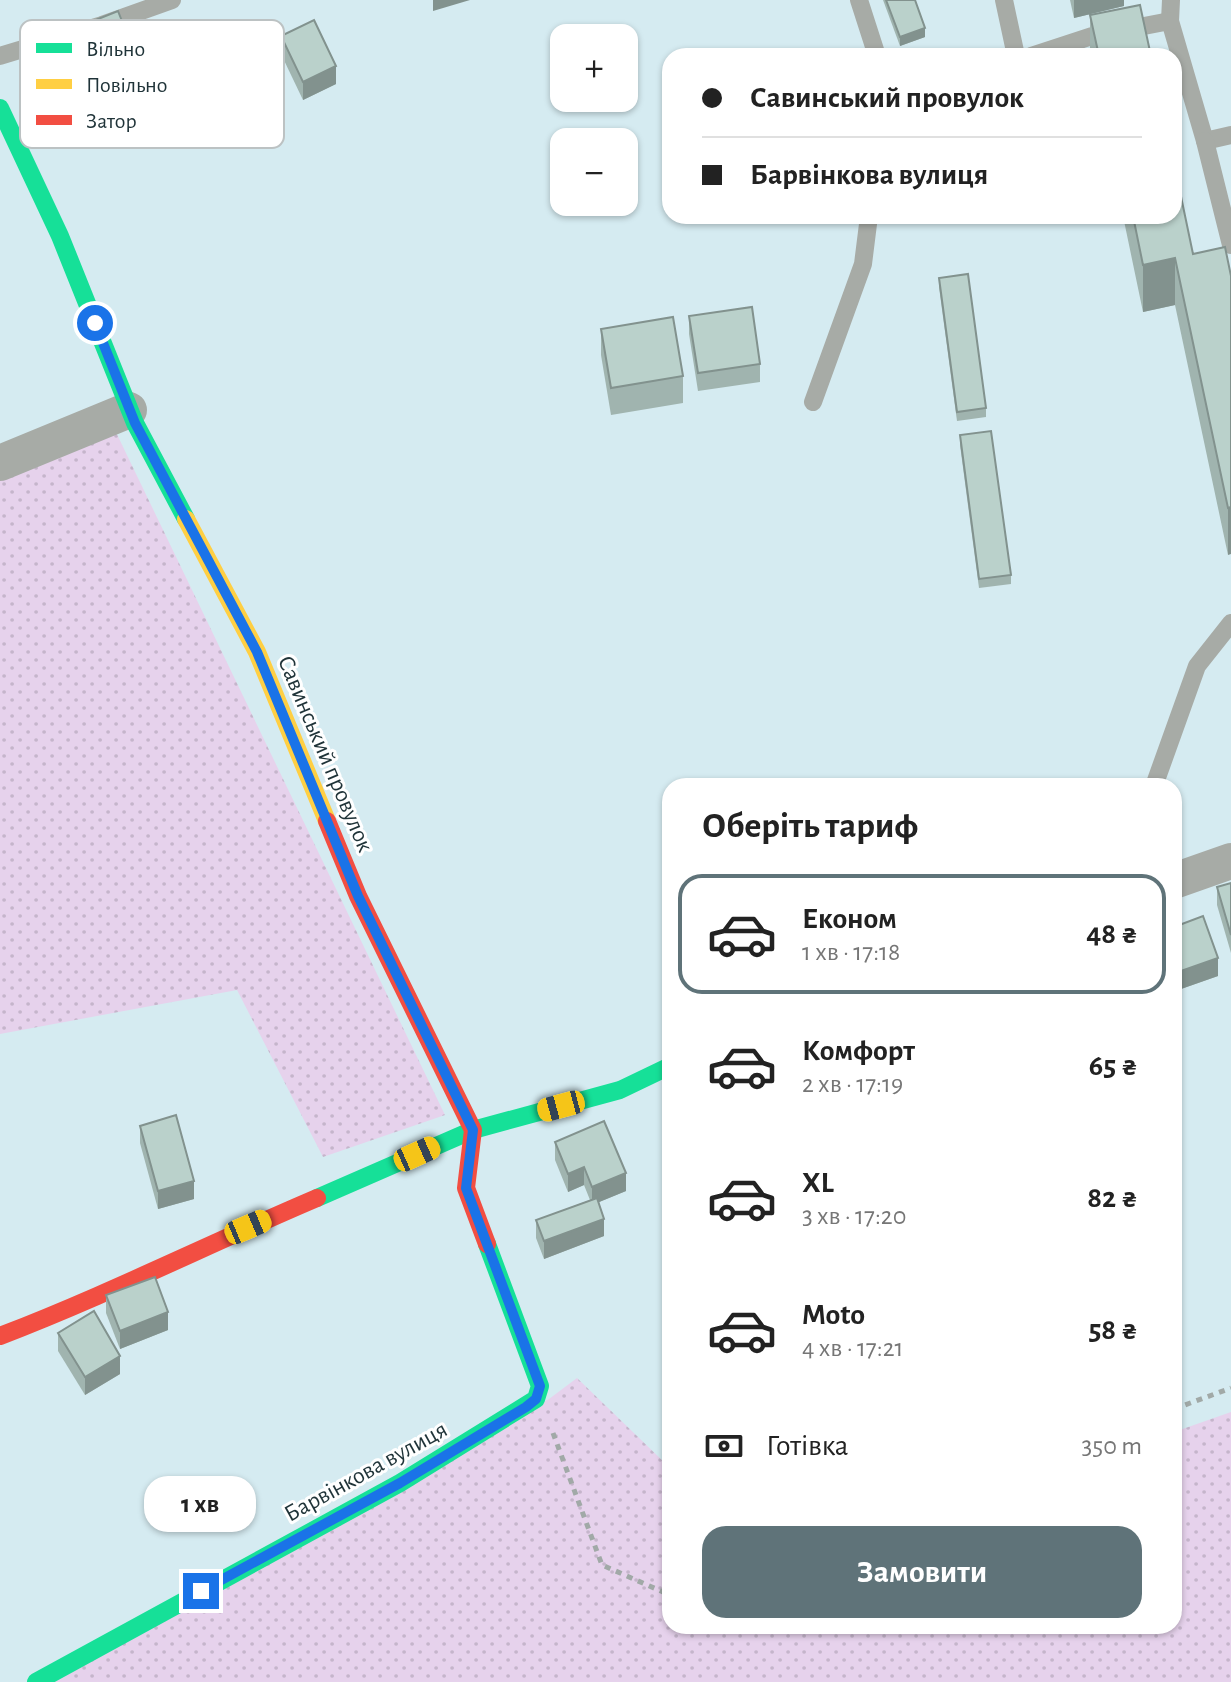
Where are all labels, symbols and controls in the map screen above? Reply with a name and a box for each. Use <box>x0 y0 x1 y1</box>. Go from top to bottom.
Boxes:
legend <box>20 20 284 148</box>
map controls <box>550 24 638 216</box>
button: + <box>550 24 638 112</box>
text: Вільно <box>86 38 145 60</box>
text: Повільно <box>86 74 167 96</box>
text: Савинський провулок <box>750 83 1024 113</box>
text: Затор <box>86 110 137 132</box>
button: − <box>550 128 638 216</box>
text: Барвінкова вулиця <box>750 160 988 190</box>
route start <box>77 305 113 341</box>
street label: Савинський провулок <box>273 652 377 856</box>
text: Оберіть тариф <box>702 808 918 844</box>
icon: car <box>706 898 778 970</box>
text: Економ <box>802 904 897 934</box>
text: 48 ₴ <box>1086 919 1138 949</box>
text: 1 хв · 17:18 <box>802 939 900 965</box>
icon: car <box>706 1030 778 1102</box>
text: Комфорт <box>802 1036 915 1066</box>
text: 65 ₴ <box>1089 1051 1138 1081</box>
text: 2 хв · 17:19 <box>802 1071 903 1097</box>
car <box>535 1088 587 1124</box>
car <box>390 1133 444 1175</box>
icon: car <box>706 1162 778 1234</box>
text: XL <box>802 1168 834 1198</box>
text: 82 ₴ <box>1087 1183 1138 1213</box>
text: 3 хв · 17:20 <box>802 1203 906 1229</box>
car <box>221 1207 275 1247</box>
icon: car <box>706 1294 778 1366</box>
text: Moto <box>802 1300 865 1330</box>
text: 58 ₴ <box>1088 1315 1138 1345</box>
text: 4 хв · 17:21 <box>802 1335 903 1361</box>
street label: Барвінкова вулиця <box>281 1417 451 1527</box>
icon: cash <box>702 1424 746 1468</box>
text: Готівка <box>766 1431 849 1461</box>
text: 350 m <box>1082 1433 1142 1459</box>
callout: 1 хв <box>145 1475 257 1531</box>
text: 1 хв <box>181 1491 219 1517</box>
button: Замовити <box>702 1526 1142 1618</box>
route end <box>183 1573 219 1609</box>

